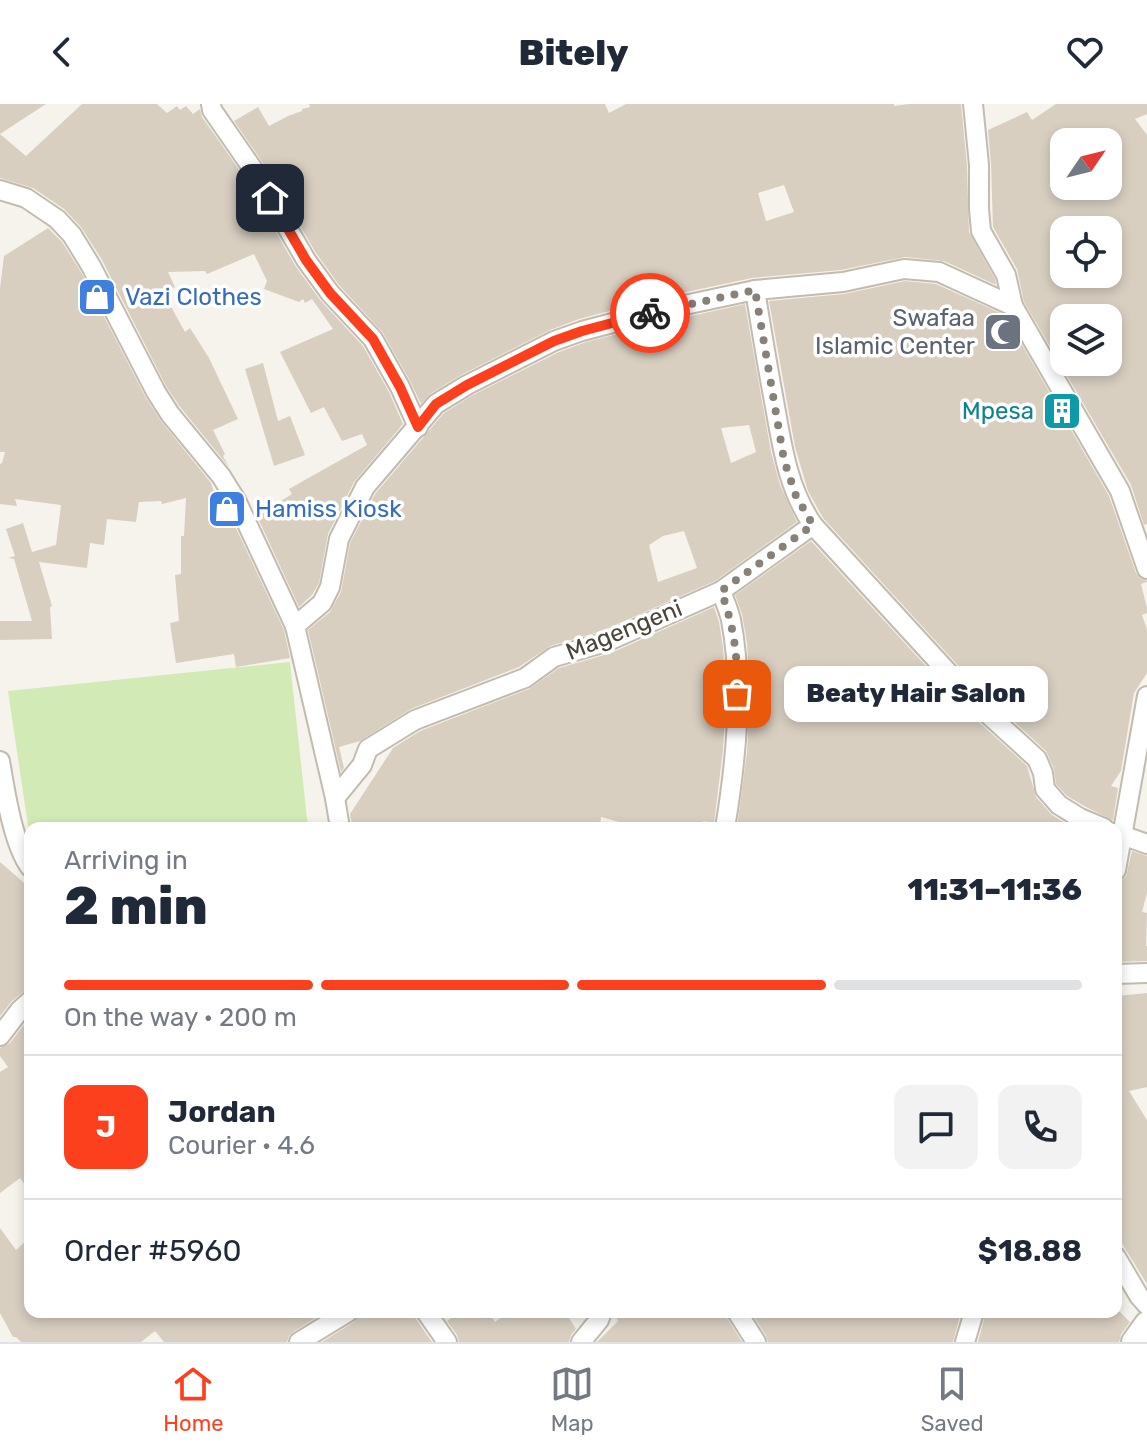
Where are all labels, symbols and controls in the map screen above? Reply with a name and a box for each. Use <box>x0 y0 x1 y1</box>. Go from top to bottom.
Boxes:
icon: back <box>40 30 84 74</box>
icon: heart <box>1063 30 1107 74</box>
text: Bitely <box>519 31 628 74</box>
north arrow <box>1050 128 1122 200</box>
map controls <box>1050 128 1122 376</box>
pin <box>236 164 304 232</box>
icon: home <box>248 176 292 220</box>
button: locate <box>1050 216 1122 288</box>
courier <box>610 273 690 353</box>
shop icon: Vazi Clothes <box>76 276 118 318</box>
place label: Vazi Clothes <box>125 283 262 311</box>
icon: bike <box>628 291 672 335</box>
place label: Swafaa Islamic Center <box>815 304 975 360</box>
button: layers <box>1050 304 1122 376</box>
mosque icon: Swafaa Islamic Center <box>982 311 1024 353</box>
building icon: Mpesa <box>1041 390 1083 432</box>
place label: Mpesa <box>962 397 1034 425</box>
shop icon: Hamiss Kiosk <box>206 488 248 530</box>
place label: Hamiss Kiosk <box>255 495 402 523</box>
street label: Magengeni <box>562 594 686 666</box>
pin <box>703 660 771 728</box>
callout: Beaty Hair Salon <box>785 666 1049 722</box>
icon: bag <box>715 672 759 716</box>
text: Beaty Hair Salon <box>806 678 1026 709</box>
text: Arriving in <box>64 845 188 876</box>
text: 11:31–11:36 <box>907 872 1082 908</box>
text: 2 min <box>64 875 208 937</box>
text: On the way · 200 m <box>64 1002 297 1033</box>
button: chat <box>894 1085 978 1169</box>
button: phone <box>998 1085 1082 1169</box>
text: Jordan <box>168 1094 276 1130</box>
text: J <box>96 1109 116 1145</box>
text: Courier · 4.6 <box>168 1130 315 1161</box>
text: Order #5960 <box>64 1233 241 1269</box>
text: $18.88 <box>978 1233 1082 1269</box>
tab: Home <box>163 1362 224 1437</box>
tab: Map <box>550 1362 594 1437</box>
tab: Saved <box>921 1362 984 1437</box>

